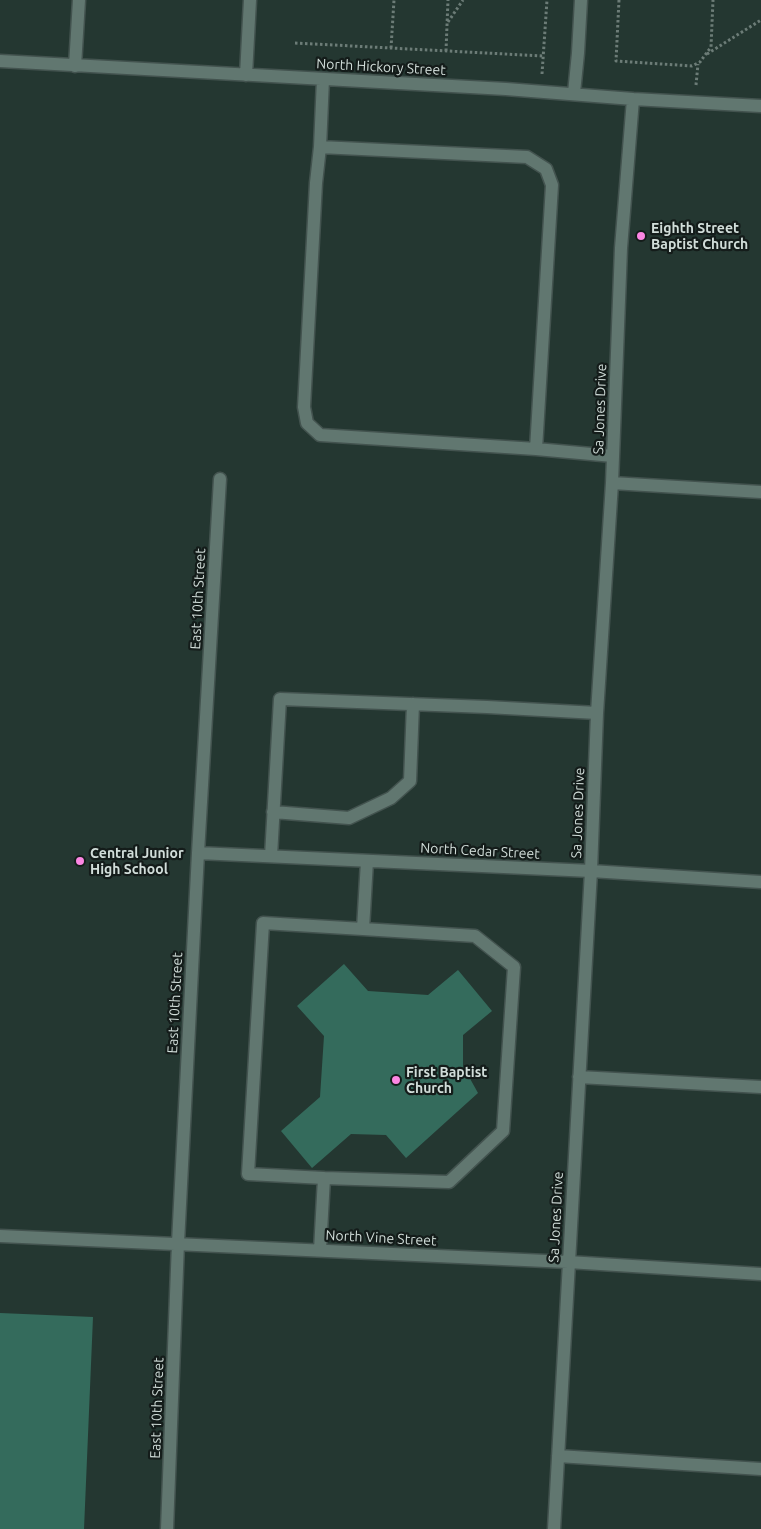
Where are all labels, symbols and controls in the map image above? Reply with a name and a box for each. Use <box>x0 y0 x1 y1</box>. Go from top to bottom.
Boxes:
street label: North Hickory Street <box>316 55 446 79</box>
place label: Eighth Street Baptist Church <box>651 220 748 252</box>
marker: Eighth Street Baptist Church <box>635 230 647 242</box>
street label: Sa Jones Drive <box>590 363 610 455</box>
street label: East 10th Street <box>187 548 209 650</box>
street label: Sa Jones Drive <box>568 767 588 859</box>
street label: North Cedar Street <box>420 839 540 863</box>
place label: Central Junior High School <box>90 845 184 878</box>
marker: Central Junior High School <box>74 855 86 867</box>
street label: East 10th Street <box>164 952 186 1054</box>
place label: First Baptist Church <box>406 1064 487 1096</box>
marker: First Baptist Church <box>390 1074 402 1086</box>
street label: Sa Jones Drive <box>545 1171 567 1263</box>
street label: North Vine Street <box>325 1227 437 1249</box>
street label: East 10th Street <box>147 1357 167 1459</box>

